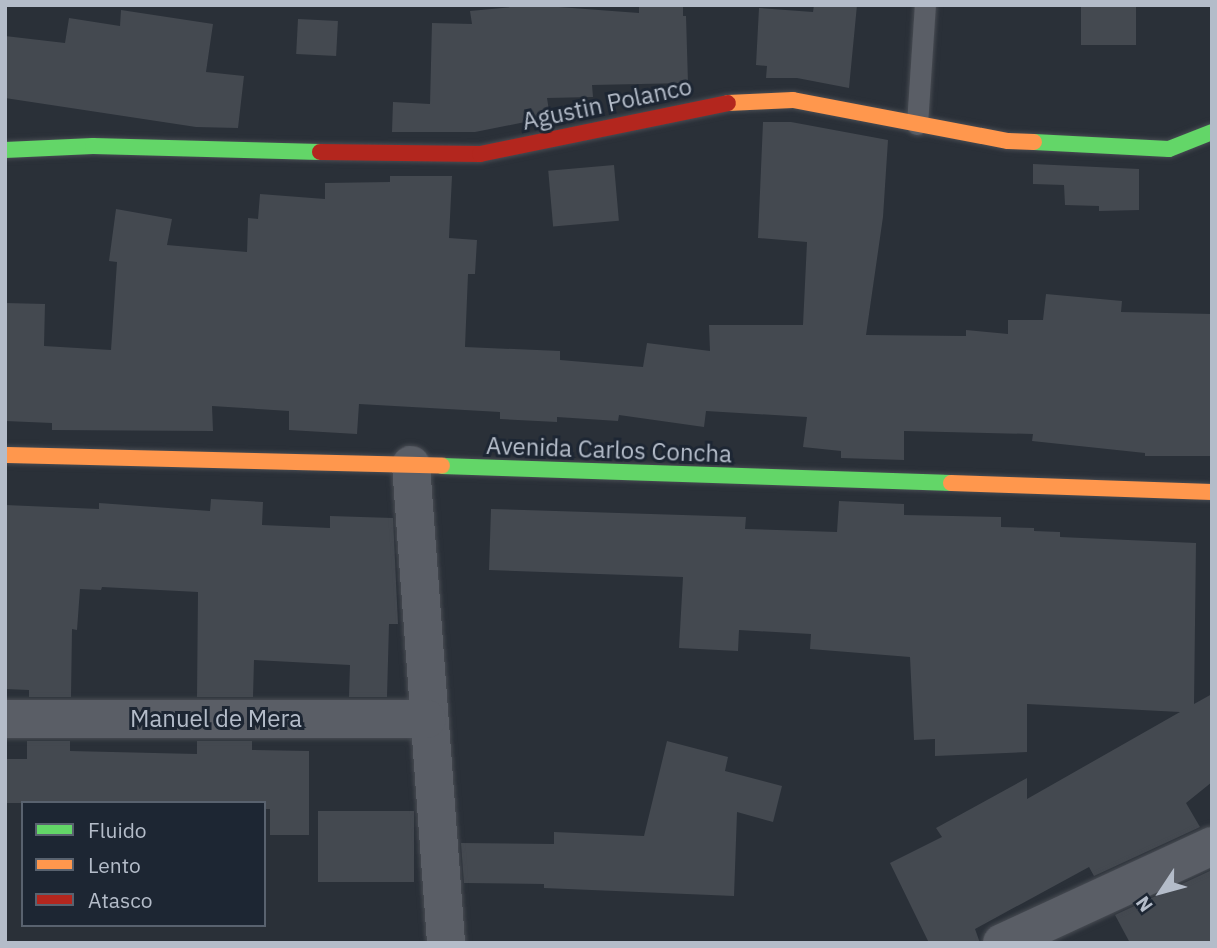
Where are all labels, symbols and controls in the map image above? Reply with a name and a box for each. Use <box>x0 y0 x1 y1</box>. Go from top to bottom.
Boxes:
street label: Agustin Polanco <box>520 72 694 136</box>
street label: Avenida Carlos Concha <box>486 431 732 469</box>
street label: Manuel de Mera <box>130 705 302 733</box>
legend <box>21 801 266 927</box>
text: Fluido <box>88 816 147 844</box>
text: Lento <box>88 851 141 879</box>
north arrow <box>1126 857 1196 927</box>
text: Atasco <box>88 886 152 914</box>
text: N <box>1130 892 1158 917</box>

